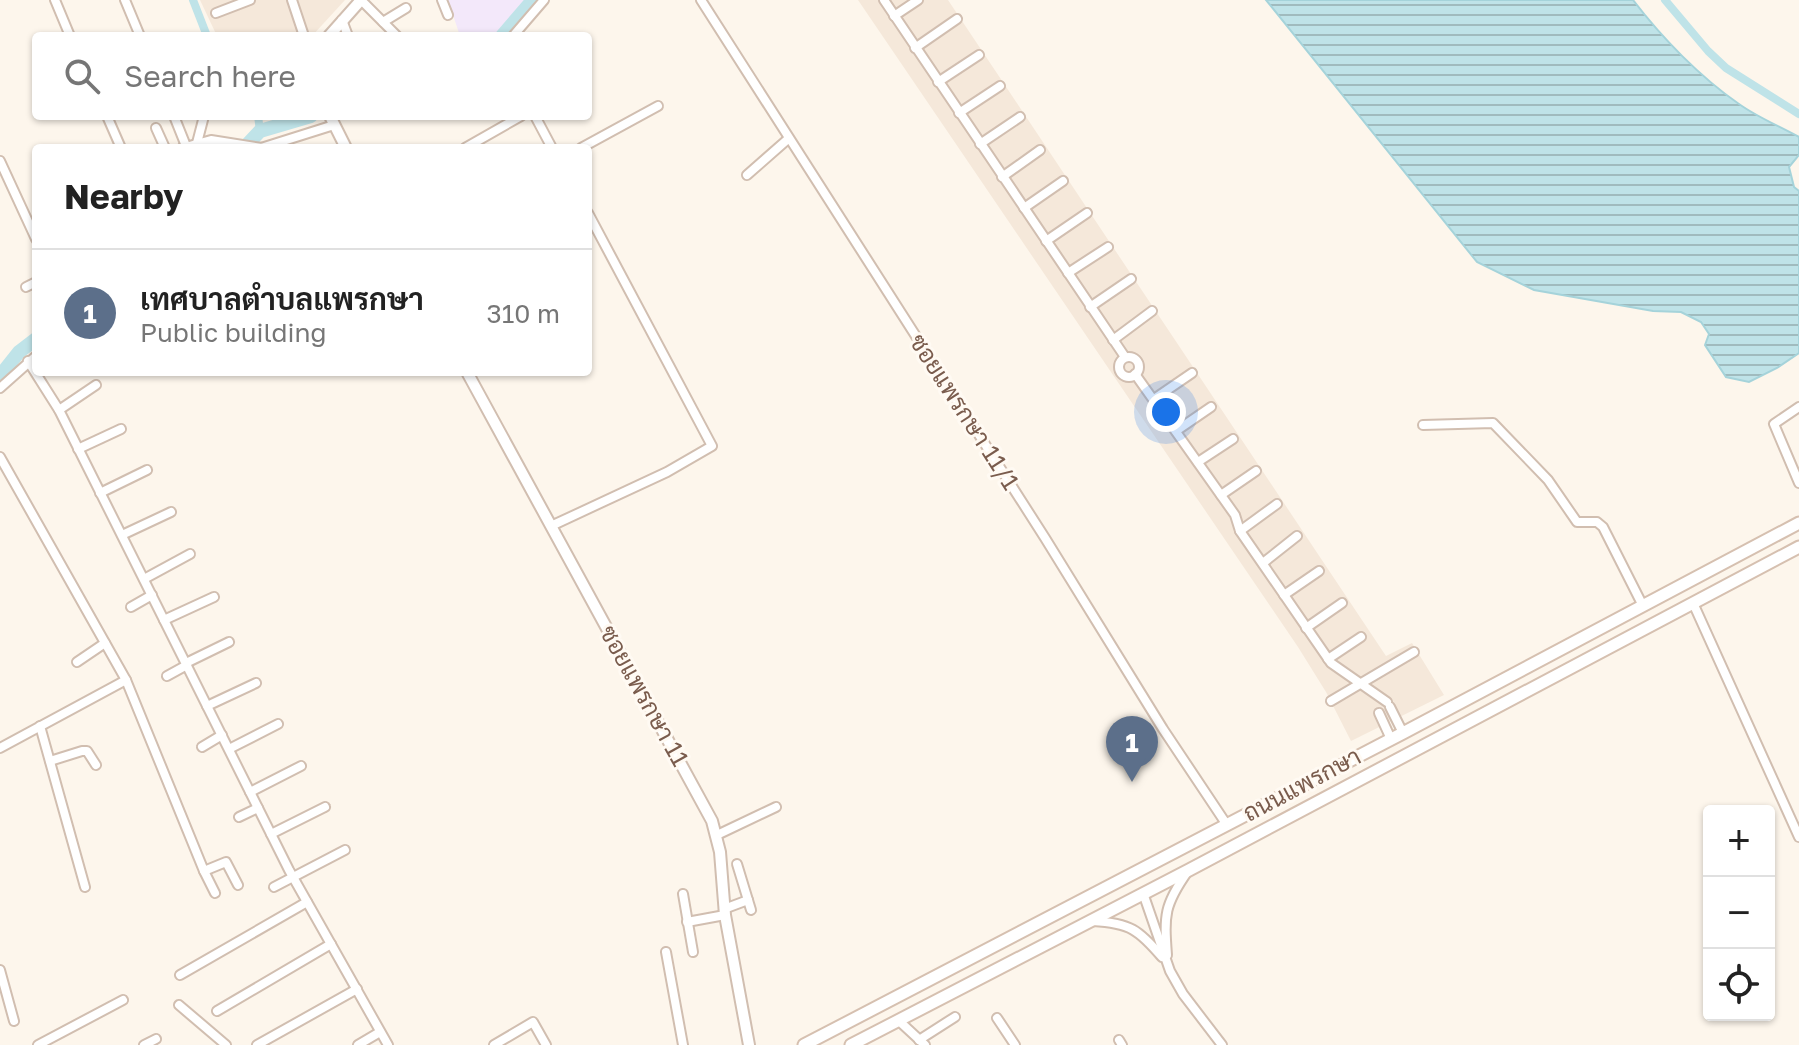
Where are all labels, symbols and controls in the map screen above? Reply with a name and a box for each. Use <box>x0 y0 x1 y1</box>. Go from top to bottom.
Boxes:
search box <box>32 32 592 120</box>
icon: search <box>60 54 104 98</box>
text: Search here <box>124 58 296 94</box>
text: Nearby <box>64 176 184 216</box>
text: เทศบาลตำบลแพรกษา <box>140 281 424 317</box>
text: 1 <box>83 298 97 329</box>
text: 310 m <box>487 298 560 329</box>
text: Public building <box>140 317 326 348</box>
street label: ซอยแพรกษา 11/1 <box>904 328 1026 494</box>
your location <box>1146 392 1186 432</box>
street label: ซอยแพรกษา 11 <box>595 620 696 771</box>
pin: 1 <box>1106 716 1158 782</box>
street label: ถนนแพรกษา <box>1238 741 1365 827</box>
map controls <box>1703 805 1775 1021</box>
button: + <box>1703 805 1775 877</box>
button: − <box>1703 877 1775 949</box>
button: locate <box>1703 949 1775 1021</box>

